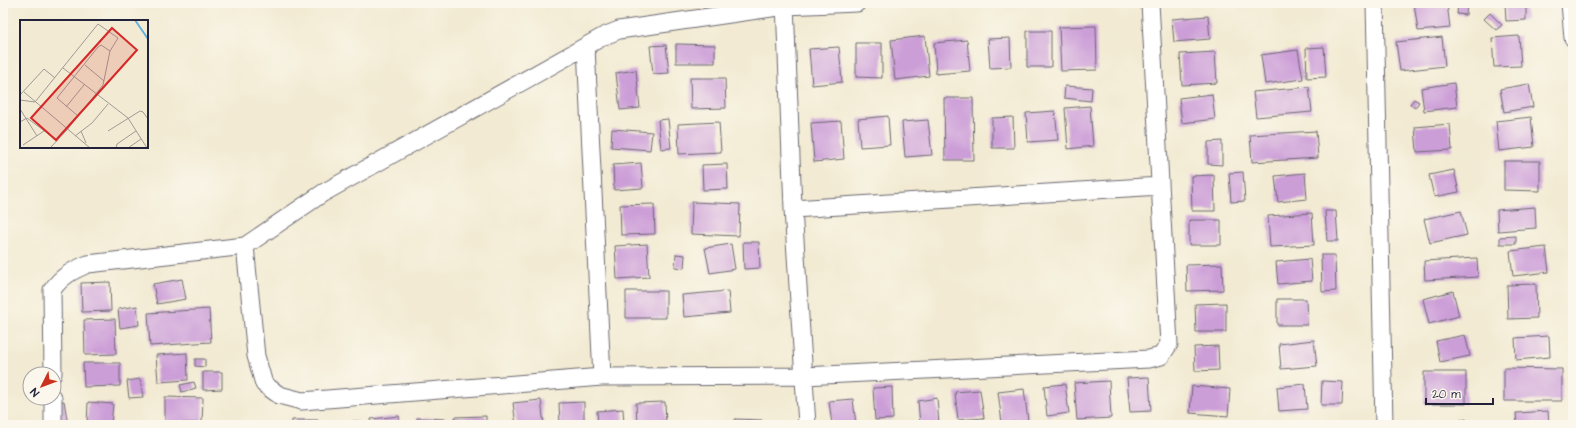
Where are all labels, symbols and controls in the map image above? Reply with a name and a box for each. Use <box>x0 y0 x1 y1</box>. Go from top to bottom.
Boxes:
inset map <box>20 20 148 148</box>
north arrow <box>22 366 62 406</box>
scale bar <box>1426 380 1493 406</box>
text: N <box>27 385 43 400</box>
text: 20 m <box>1432 386 1461 403</box>

